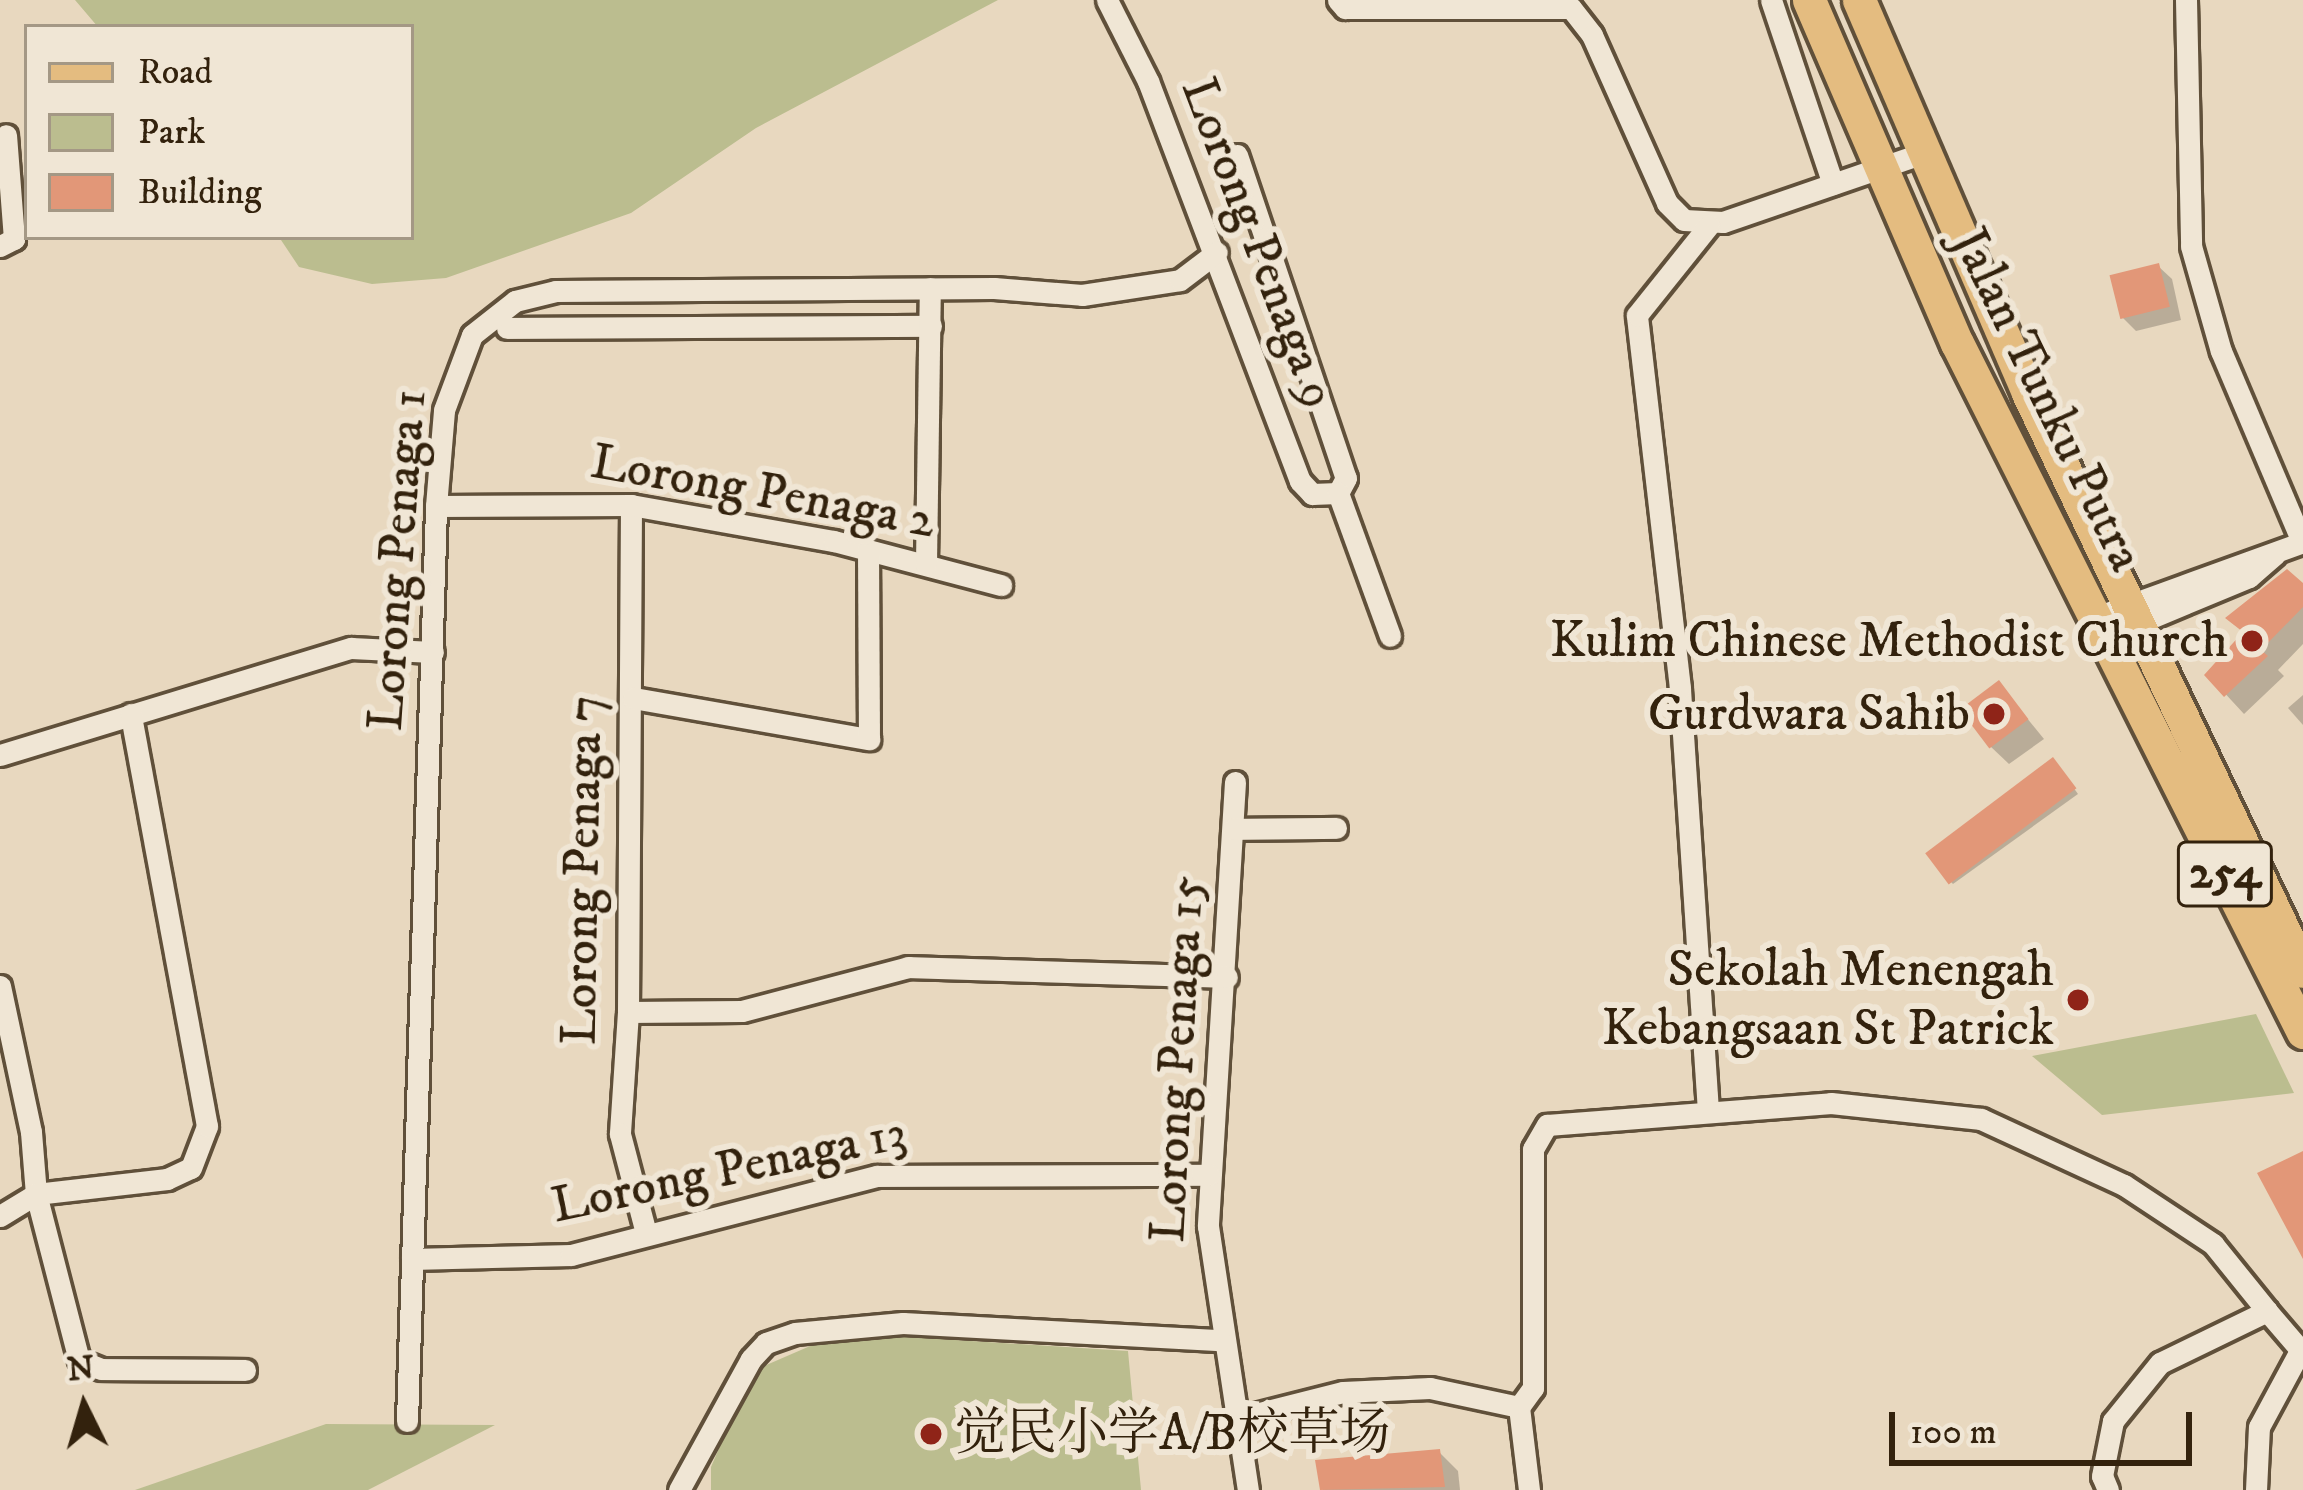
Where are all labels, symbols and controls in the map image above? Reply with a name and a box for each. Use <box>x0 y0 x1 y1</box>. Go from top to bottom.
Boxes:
legend <box>24 24 414 240</box>
text: Road <box>138 50 213 95</box>
street label: Lorong Penaga 9 <box>1167 69 1349 417</box>
text: Park <box>138 110 205 155</box>
text: Building <box>138 170 262 215</box>
street label: Jalan Tunku Putra <box>1938 219 2156 581</box>
street label: Lorong Penaga 1 <box>356 387 440 733</box>
street label: Lorong Penaga 2 <box>586 432 940 552</box>
place label: Kulim Chinese Methodist Church <box>1550 610 2228 672</box>
marker: Kulim Chinese Methodist Church <box>2239 628 2265 654</box>
place label: Gurdwara Sahib <box>1648 683 1970 745</box>
street label: Lorong Penaga 7 <box>549 694 617 1046</box>
marker: Gurdwara Sahib <box>1981 701 2007 727</box>
road number: 254 <box>2174 832 2276 916</box>
street label: Lorong Penaga 15 <box>1138 874 1218 1244</box>
place label: Sekolah Menengah Kebangsaan St Patrick <box>1602 940 2054 1060</box>
marker: Sekolah Menengah Kebangsaan St Patrick <box>2065 987 2091 1013</box>
street label: Lorong Penaga 13 <box>546 1103 912 1237</box>
north arrow <box>24 1346 144 1466</box>
text: N <box>66 1348 96 1391</box>
scale bar <box>1895 1388 2198 1462</box>
place label: 觉民小学A/B校草场 <box>955 1403 1391 1465</box>
text: 100 m <box>1910 1410 1997 1455</box>
marker: 觉民小学A/B校草场 <box>918 1421 944 1447</box>

